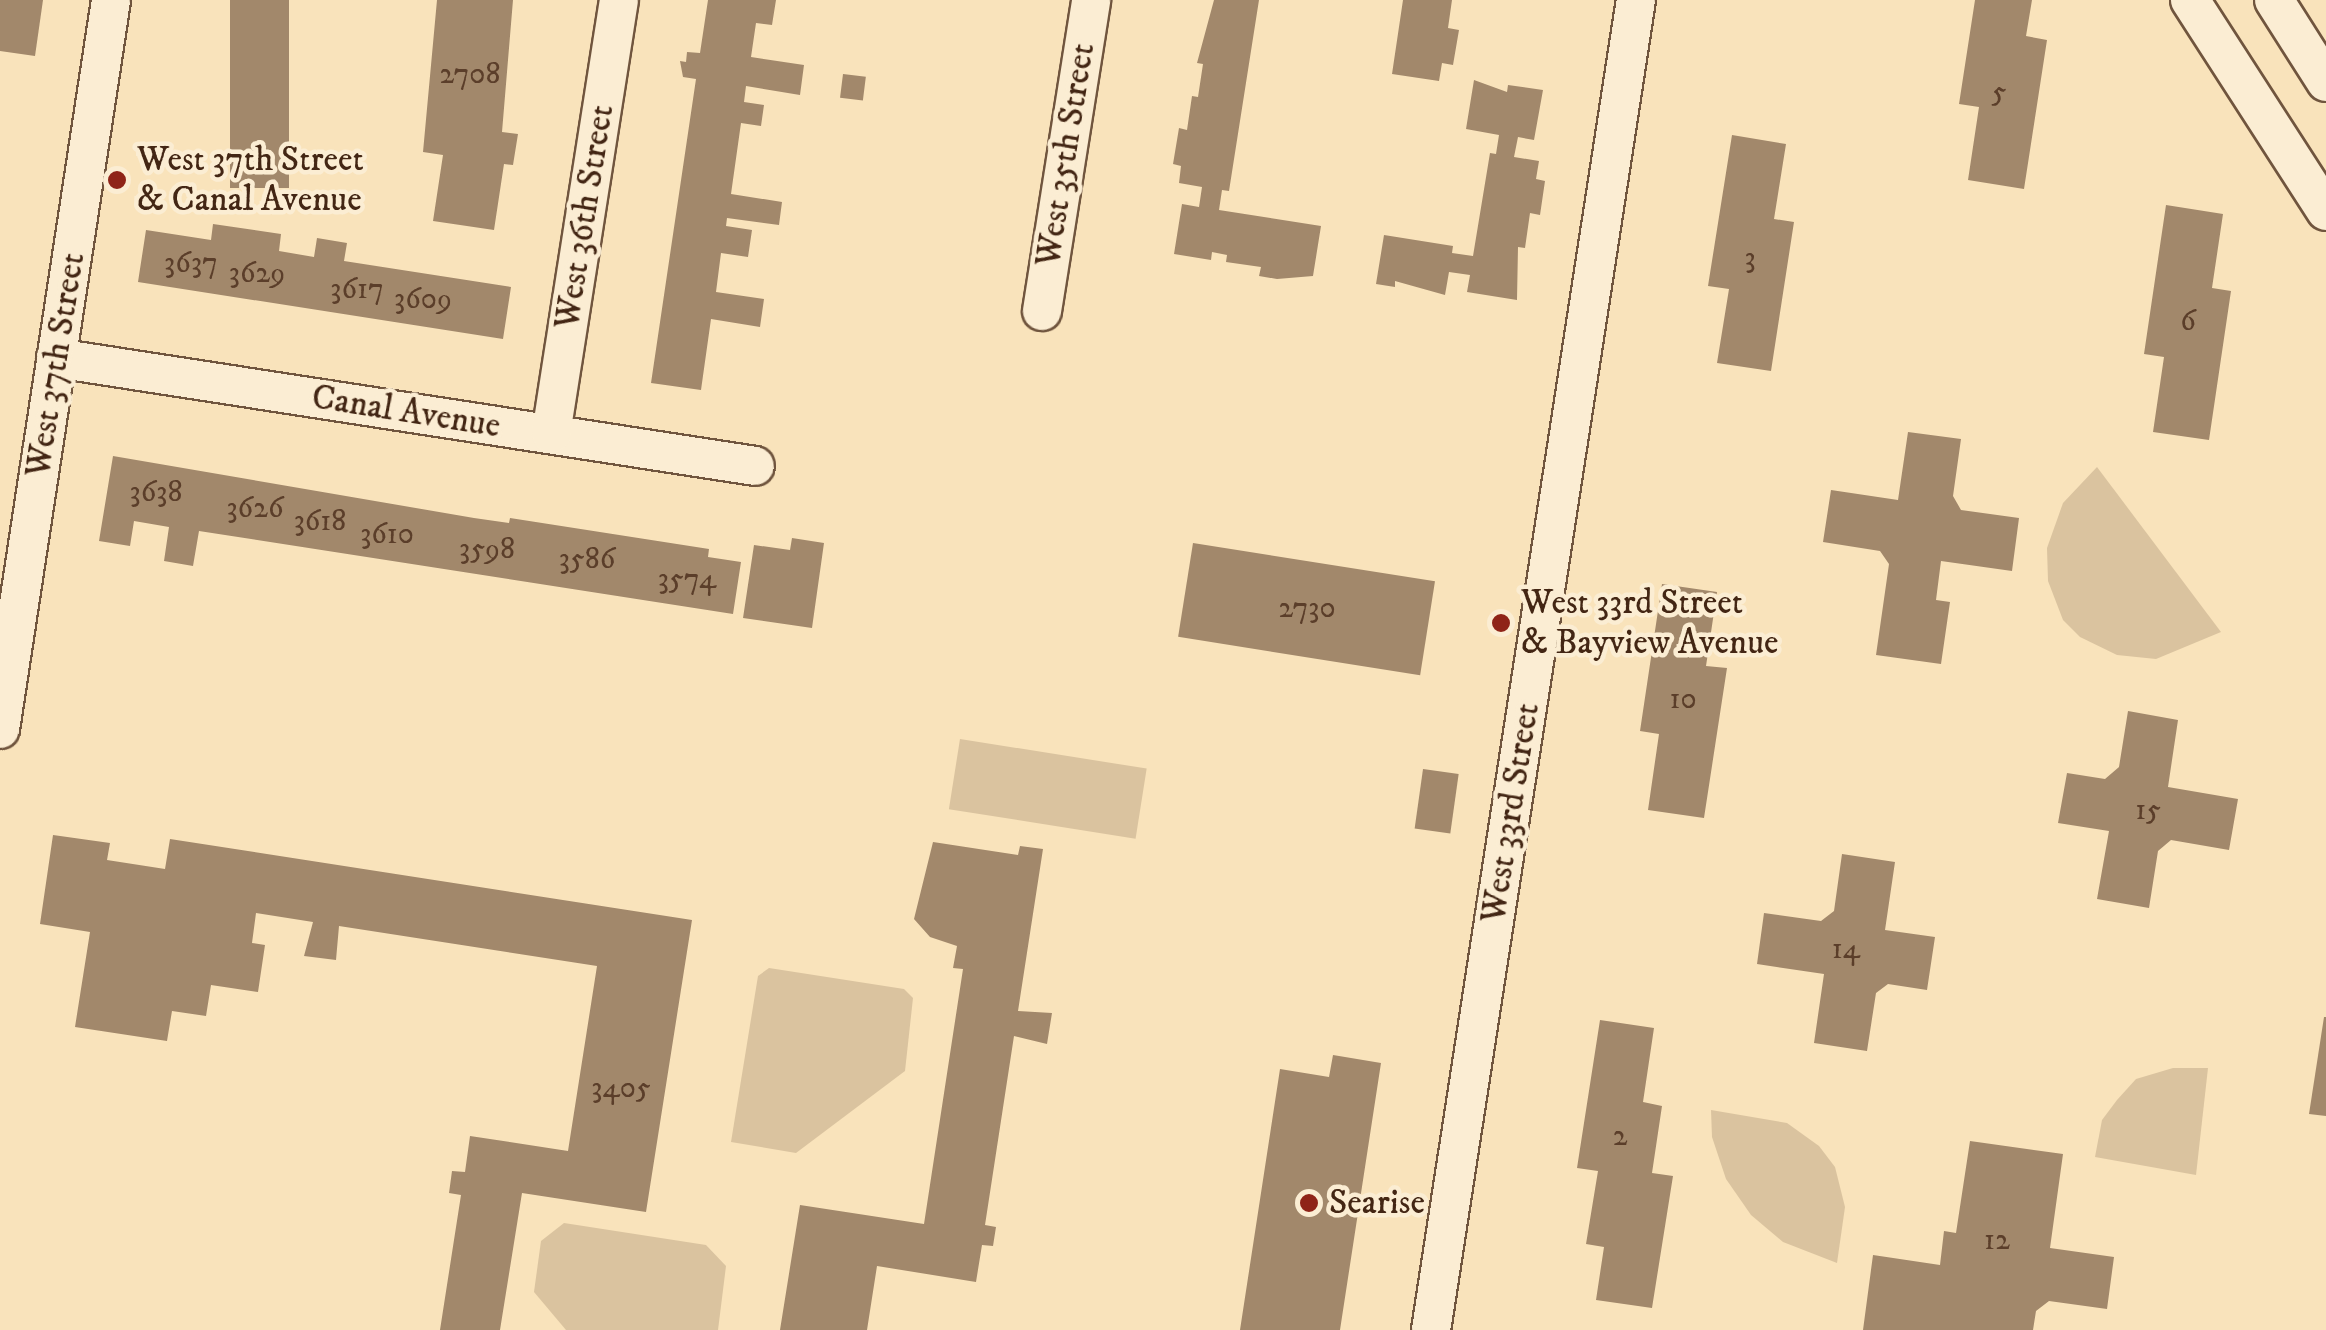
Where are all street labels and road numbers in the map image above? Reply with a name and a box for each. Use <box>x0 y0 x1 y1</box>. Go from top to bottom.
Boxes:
street label: West 35th Street <box>1028 40 1104 270</box>
street label: West 36th Street <box>547 102 623 332</box>
street label: West 37th Street <box>18 250 94 480</box>
street label: Canal Avenue <box>309 376 503 448</box>
street label: West 33rd Street <box>1473 700 1549 926</box>

